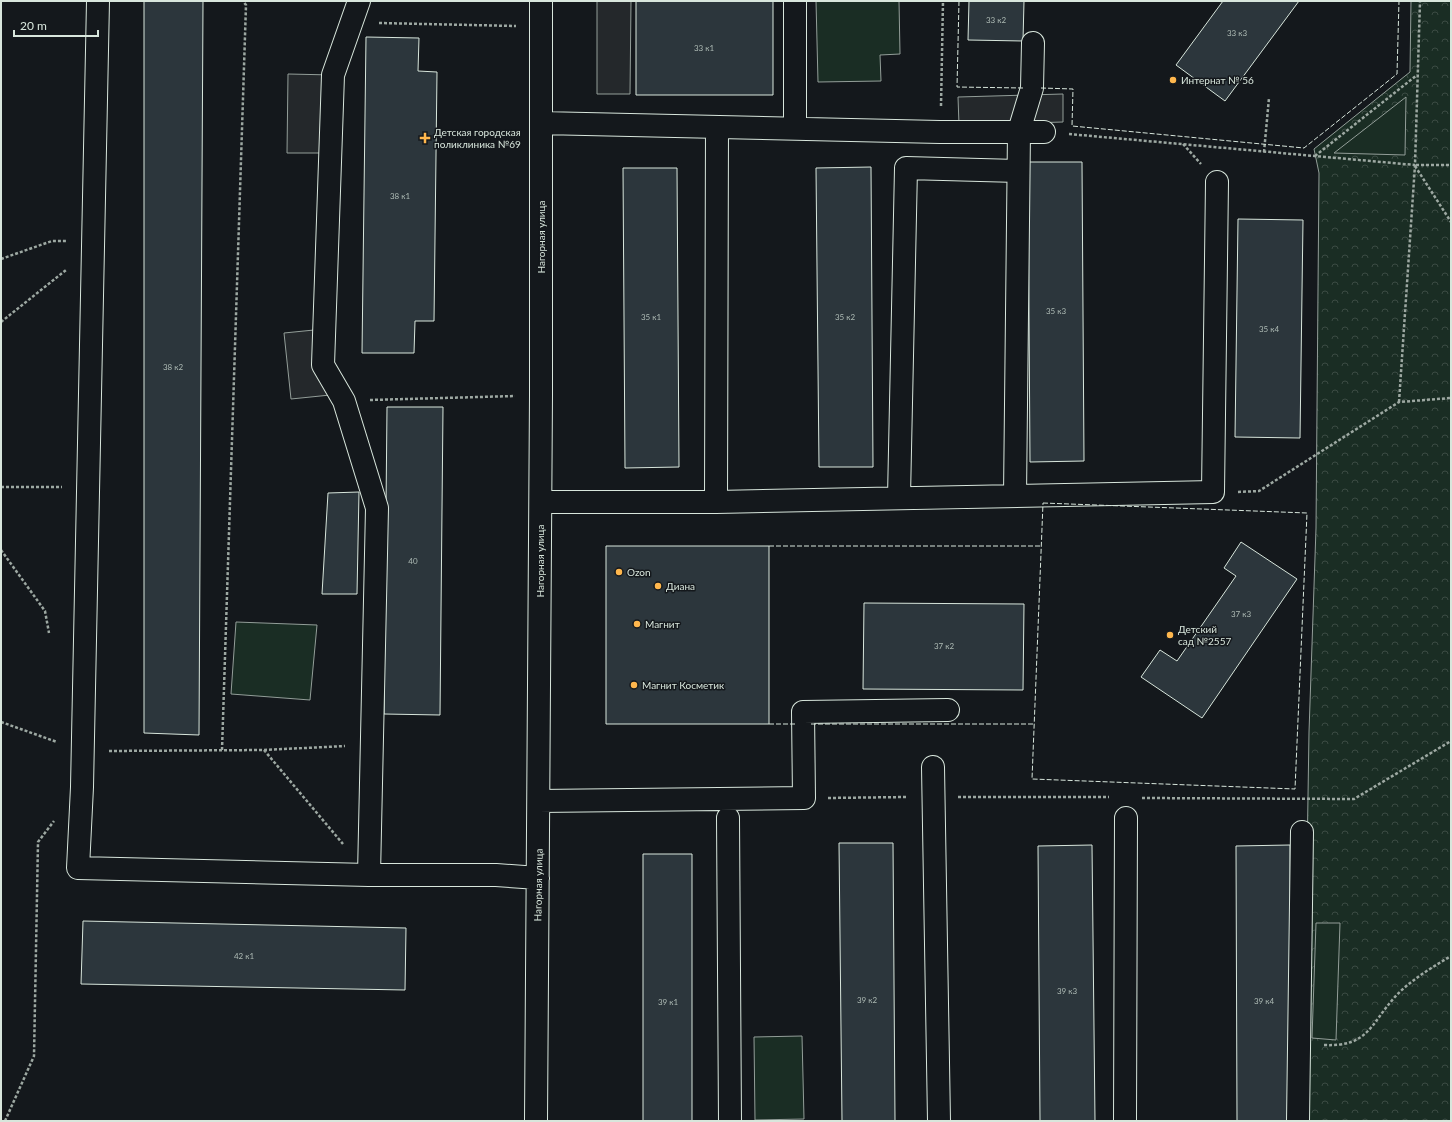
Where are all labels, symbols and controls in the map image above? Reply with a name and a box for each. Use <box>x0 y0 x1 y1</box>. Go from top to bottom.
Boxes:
scale bar <box>14 12 98 38</box>
house number: 33 к2 <box>986 15 1006 25</box>
text: 20 m <box>20 18 47 33</box>
house number: 33 к3 <box>1227 28 1247 38</box>
house number: 33 к1 <box>694 43 714 53</box>
place label: Интернат № 56 <box>1181 74 1254 86</box>
marker: Интернат № 56 <box>1168 75 1178 85</box>
place label: Детская городская поликлиника №69 <box>434 126 521 150</box>
marker: Детская городская поликлиника №69 <box>419 132 431 144</box>
house number: 38 к1 <box>390 191 410 201</box>
street label: Нагорная улица <box>535 200 547 274</box>
house number: 35 к3 <box>1046 306 1066 316</box>
house number: 35 к1 <box>641 312 661 322</box>
house number: 35 к2 <box>835 312 855 322</box>
house number: 35 к4 <box>1259 324 1279 334</box>
house number: 38 к2 <box>163 362 183 372</box>
street label: Нагорная улица <box>534 524 546 598</box>
house number: 40 <box>408 556 418 566</box>
place label: Ozon <box>627 566 651 578</box>
marker: Ozon <box>614 567 624 577</box>
place label: Диана <box>666 580 695 592</box>
marker: Диана <box>653 581 663 591</box>
house number: 37 к3 <box>1231 609 1251 619</box>
place label: Магнит <box>645 618 680 630</box>
marker: Магнит <box>632 619 642 629</box>
place label: Детский сад №2557 <box>1178 623 1231 647</box>
marker: Детский сад №2557 <box>1165 630 1175 640</box>
house number: 37 к2 <box>934 641 954 651</box>
place label: Магнит Косметик <box>642 679 725 691</box>
marker: Магнит Косметик <box>629 680 639 690</box>
street label: Нагорная улица <box>531 848 545 922</box>
house number: 42 к1 <box>234 951 254 961</box>
house number: 39 к3 <box>1057 986 1077 996</box>
house number: 39 к2 <box>857 995 877 1005</box>
house number: 39 к4 <box>1254 996 1274 1006</box>
house number: 39 к1 <box>658 997 678 1007</box>

